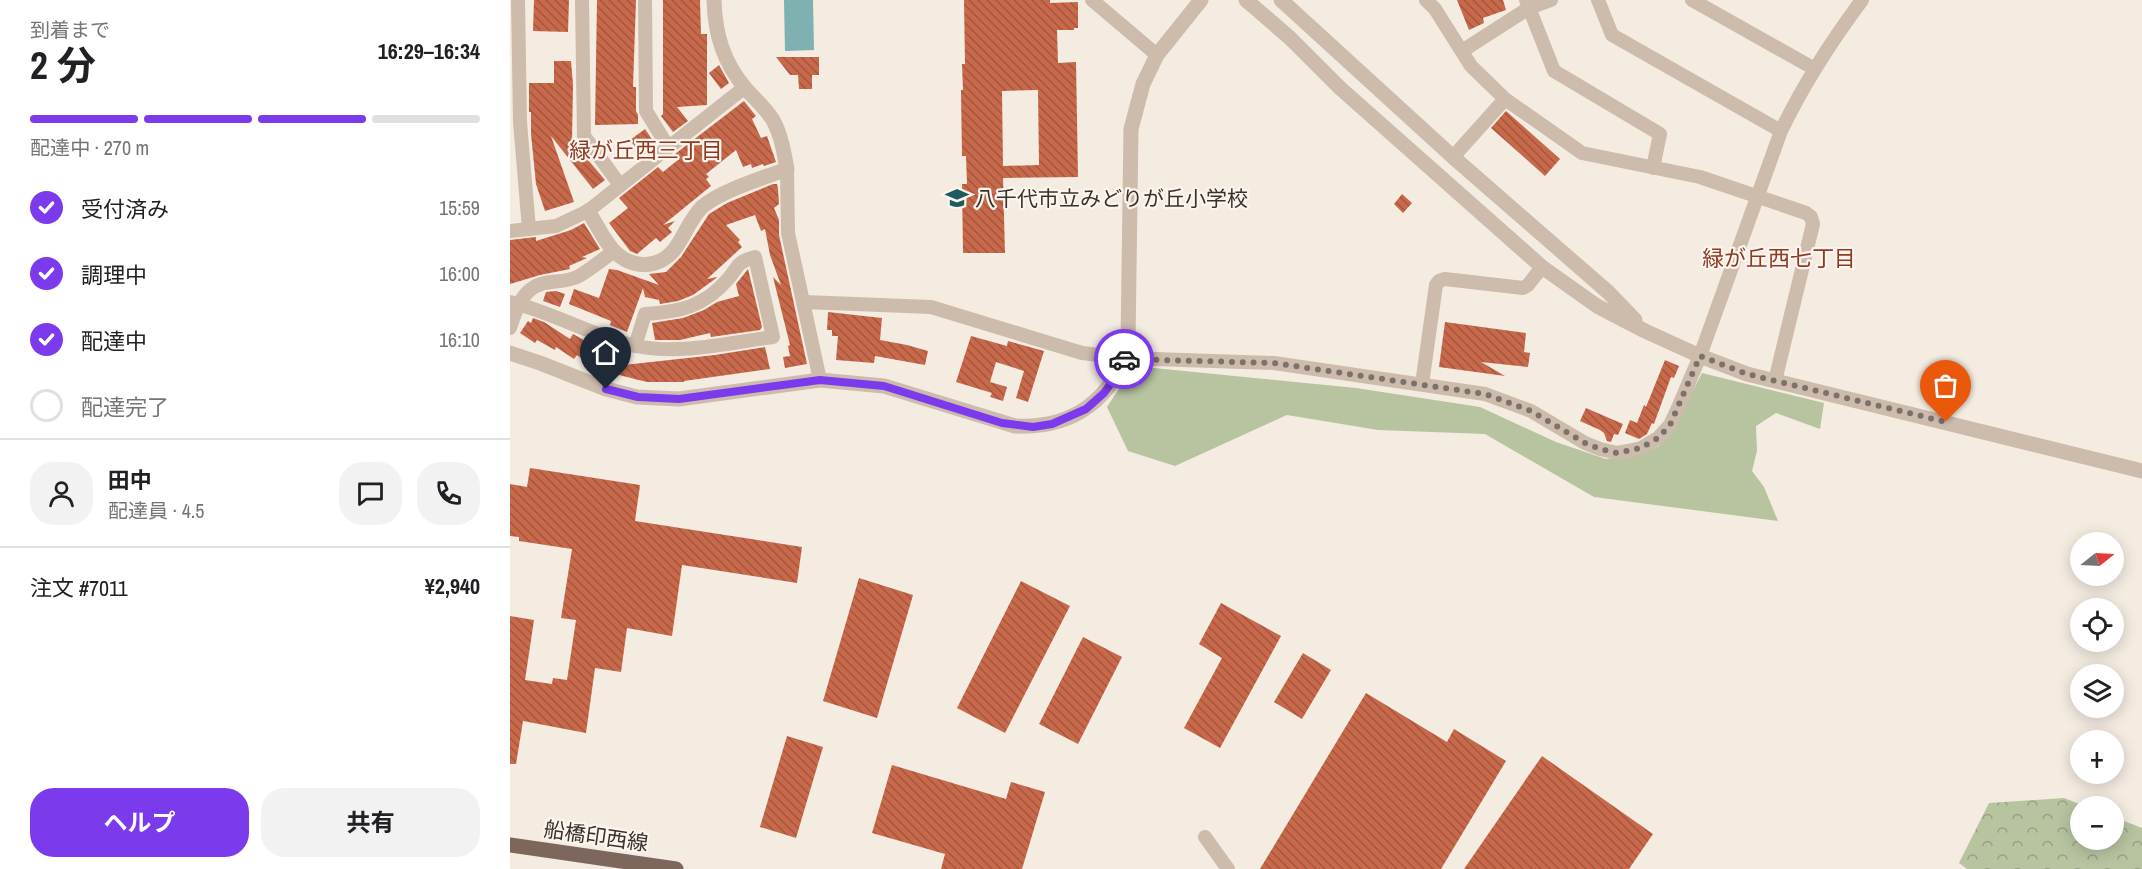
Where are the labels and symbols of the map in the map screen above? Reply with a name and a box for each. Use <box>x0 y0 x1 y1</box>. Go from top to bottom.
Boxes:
district label: 緑が丘西三丁目 <box>569 135 723 165</box>
place label: 八千代市立みどりが丘小学校 <box>975 184 1248 213</box>
school or university icon: 八千代市立みどりが丘小学校 <box>944 185 970 211</box>
district label: 緑が丘西七丁目 <box>1702 243 1856 273</box>
pin <box>580 327 631 389</box>
courier <box>1094 329 1154 389</box>
pin <box>1920 360 1971 422</box>
north arrow <box>2070 532 2124 586</box>
street label: 船橋印西線 <box>542 814 650 858</box>

